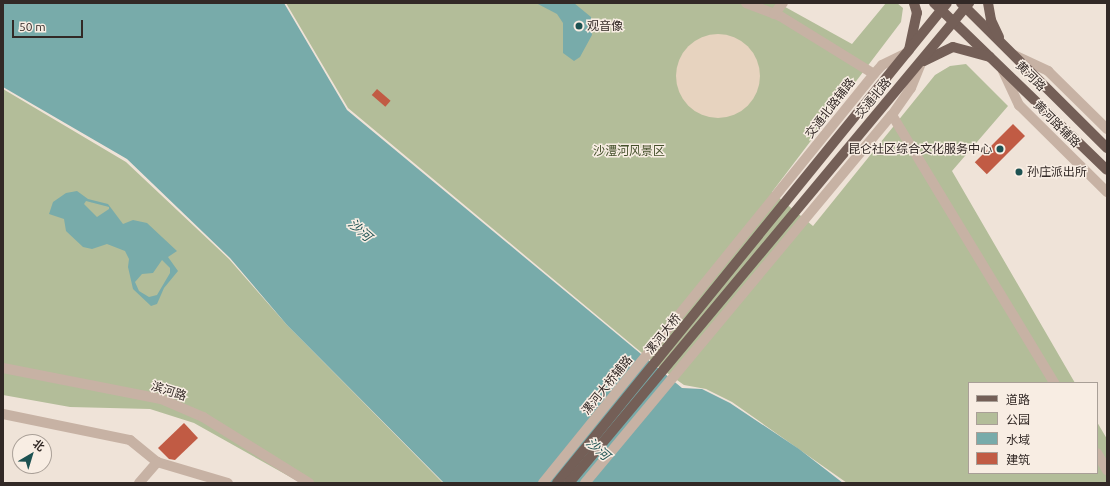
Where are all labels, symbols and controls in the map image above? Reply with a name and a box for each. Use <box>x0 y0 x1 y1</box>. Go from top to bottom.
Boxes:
scale bar <box>14 12 85 38</box>
place label: 观音像 <box>587 19 623 33</box>
text: 50 m <box>19 20 46 33</box>
marker: 观音像 <box>574 21 584 31</box>
street label: 黄河路 <box>1013 58 1049 94</box>
street label: 交通北路辅路 <box>802 75 858 141</box>
street label: 交通北路 <box>852 75 894 121</box>
street label: 黄河路辅路 <box>1031 98 1083 150</box>
place label: 昆仑社区综合文化服务中心 <box>848 142 992 156</box>
park label: 沙澧河风景区 <box>593 144 665 158</box>
marker: 昆仑社区综合文化服务中心 <box>995 144 1005 154</box>
place label: 孙庄派出所 <box>1027 165 1087 179</box>
marker: 孙庄派出所 <box>1014 167 1024 177</box>
water label: 沙河 <box>345 216 375 244</box>
street label: 漯河大桥 <box>642 311 684 357</box>
street label: 漯河大桥辅路 <box>579 352 635 418</box>
street label: 滨河路 <box>150 379 188 403</box>
legend <box>968 382 1098 474</box>
text: 道路 <box>1006 393 1030 406</box>
text: 公园 <box>1006 413 1030 426</box>
text: 水域 <box>1006 433 1030 446</box>
north arrow <box>12 434 52 474</box>
water label: 沙河 <box>583 435 613 463</box>
text: 北 <box>31 437 47 453</box>
text: 建筑 <box>1006 453 1030 466</box>

